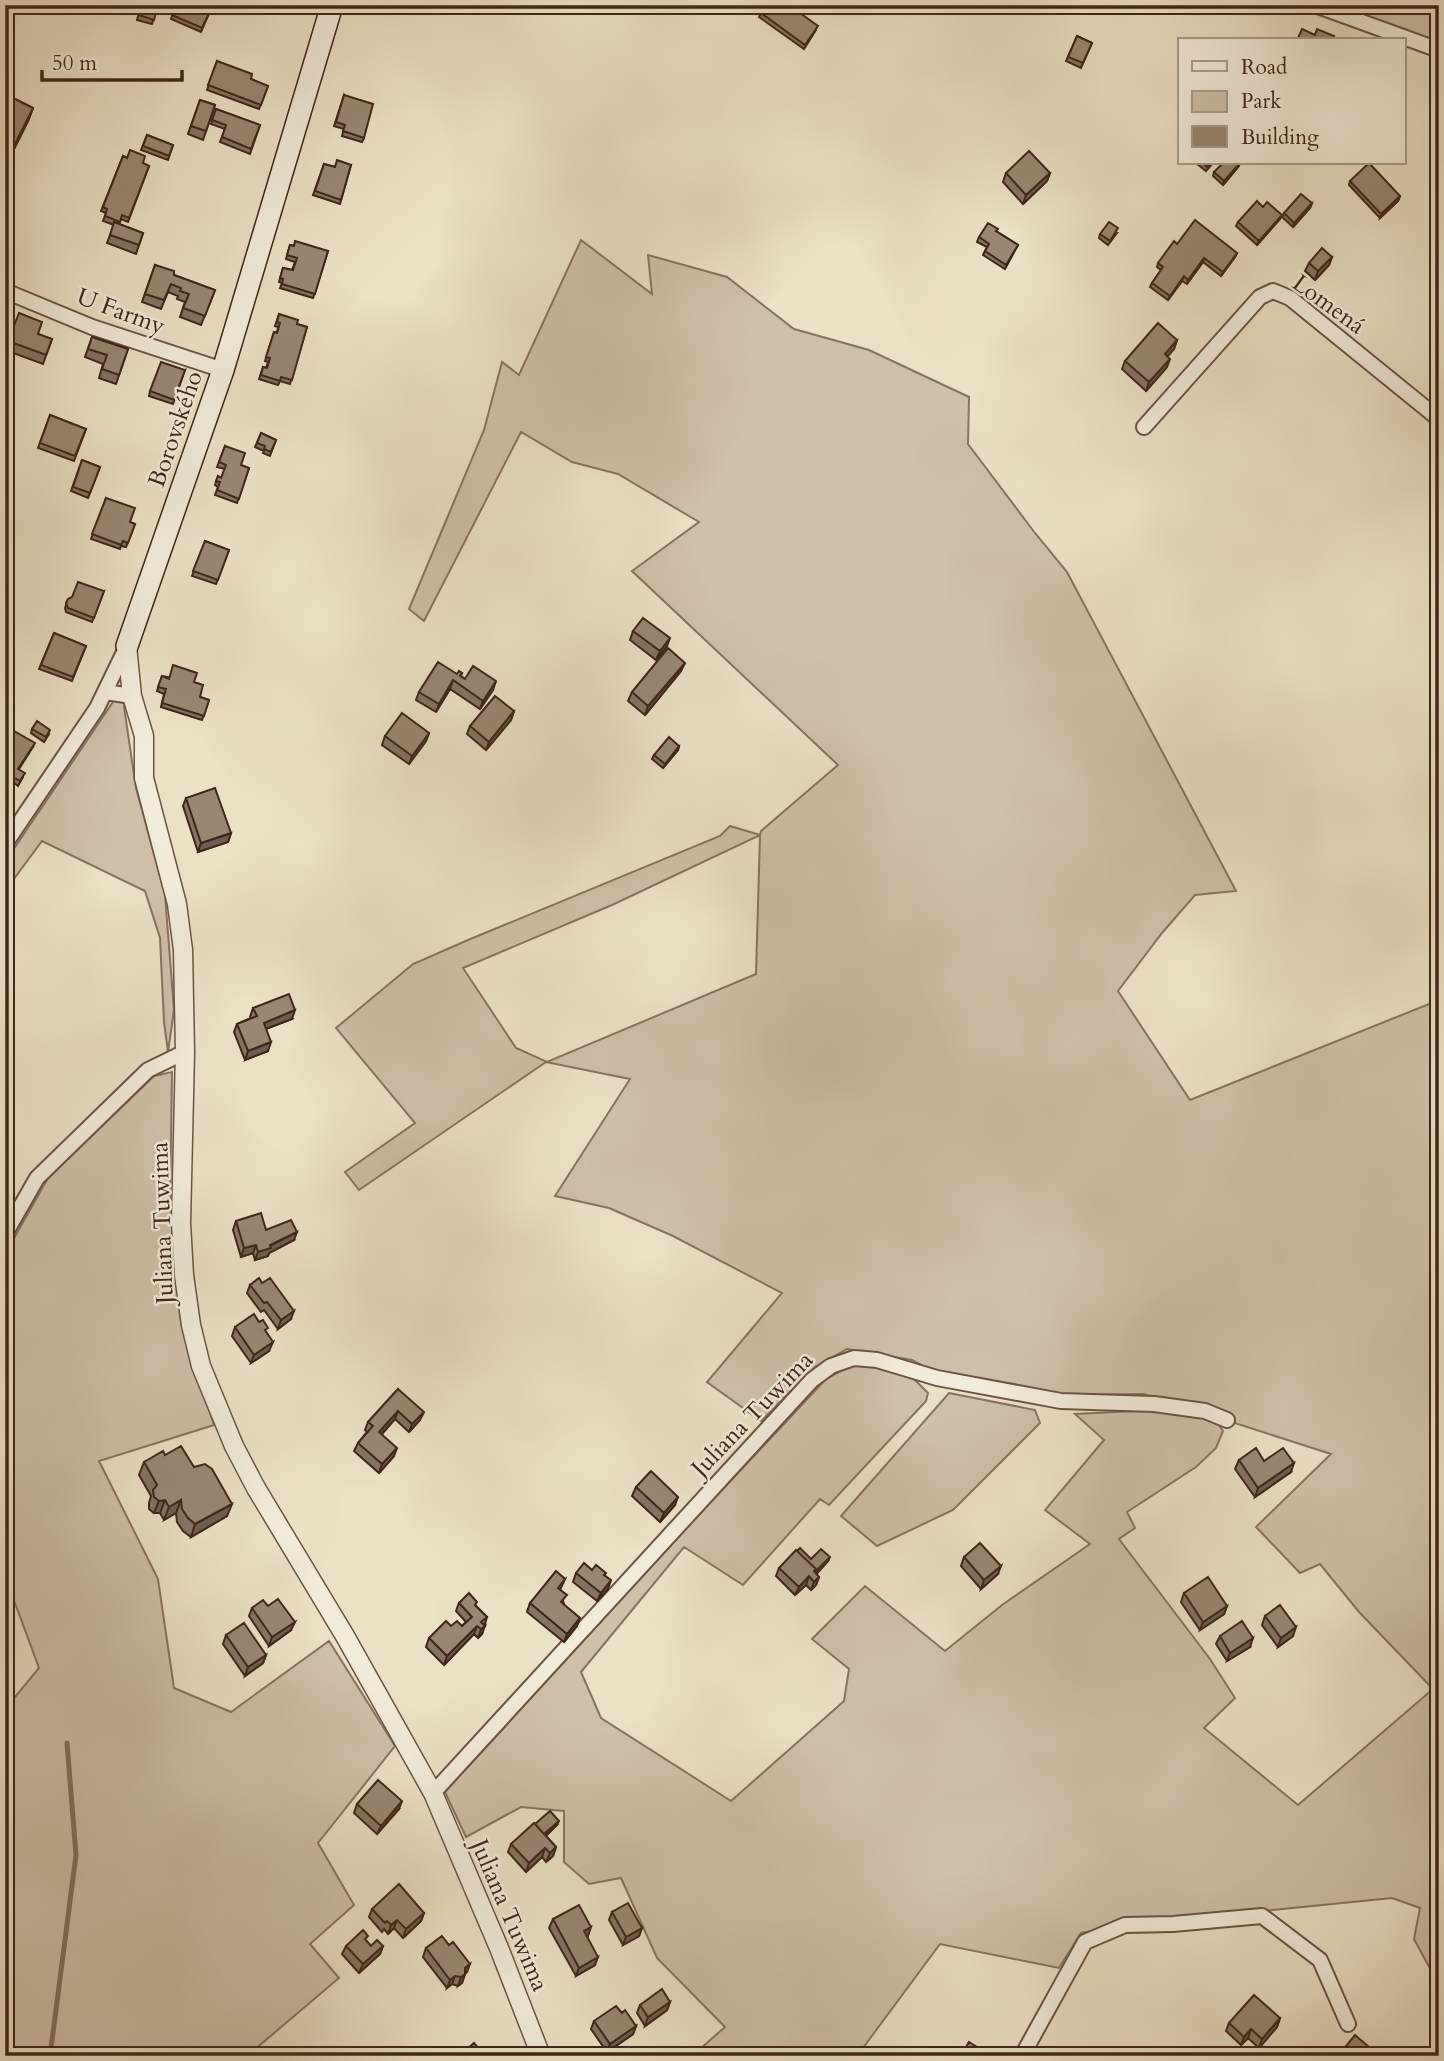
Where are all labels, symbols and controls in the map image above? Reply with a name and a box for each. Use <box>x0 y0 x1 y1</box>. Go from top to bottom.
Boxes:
scale bar <box>42 38 182 82</box>
legend <box>1178 38 1406 164</box>
text: 50 m <box>52 49 97 78</box>
text: Road <box>1241 53 1287 82</box>
text: Park <box>1241 87 1282 116</box>
text: Building <box>1241 123 1319 152</box>
street label: Lomená <box>1286 267 1372 342</box>
street label: U Farmy <box>72 280 170 343</box>
street label: Borovského <box>140 367 211 492</box>
street label: Juliana Tuwima <box>143 1141 182 1308</box>
street label: Juliana Tuwima <box>682 1344 821 1486</box>
street label: Juliana Tuwima <box>461 1831 557 1997</box>

